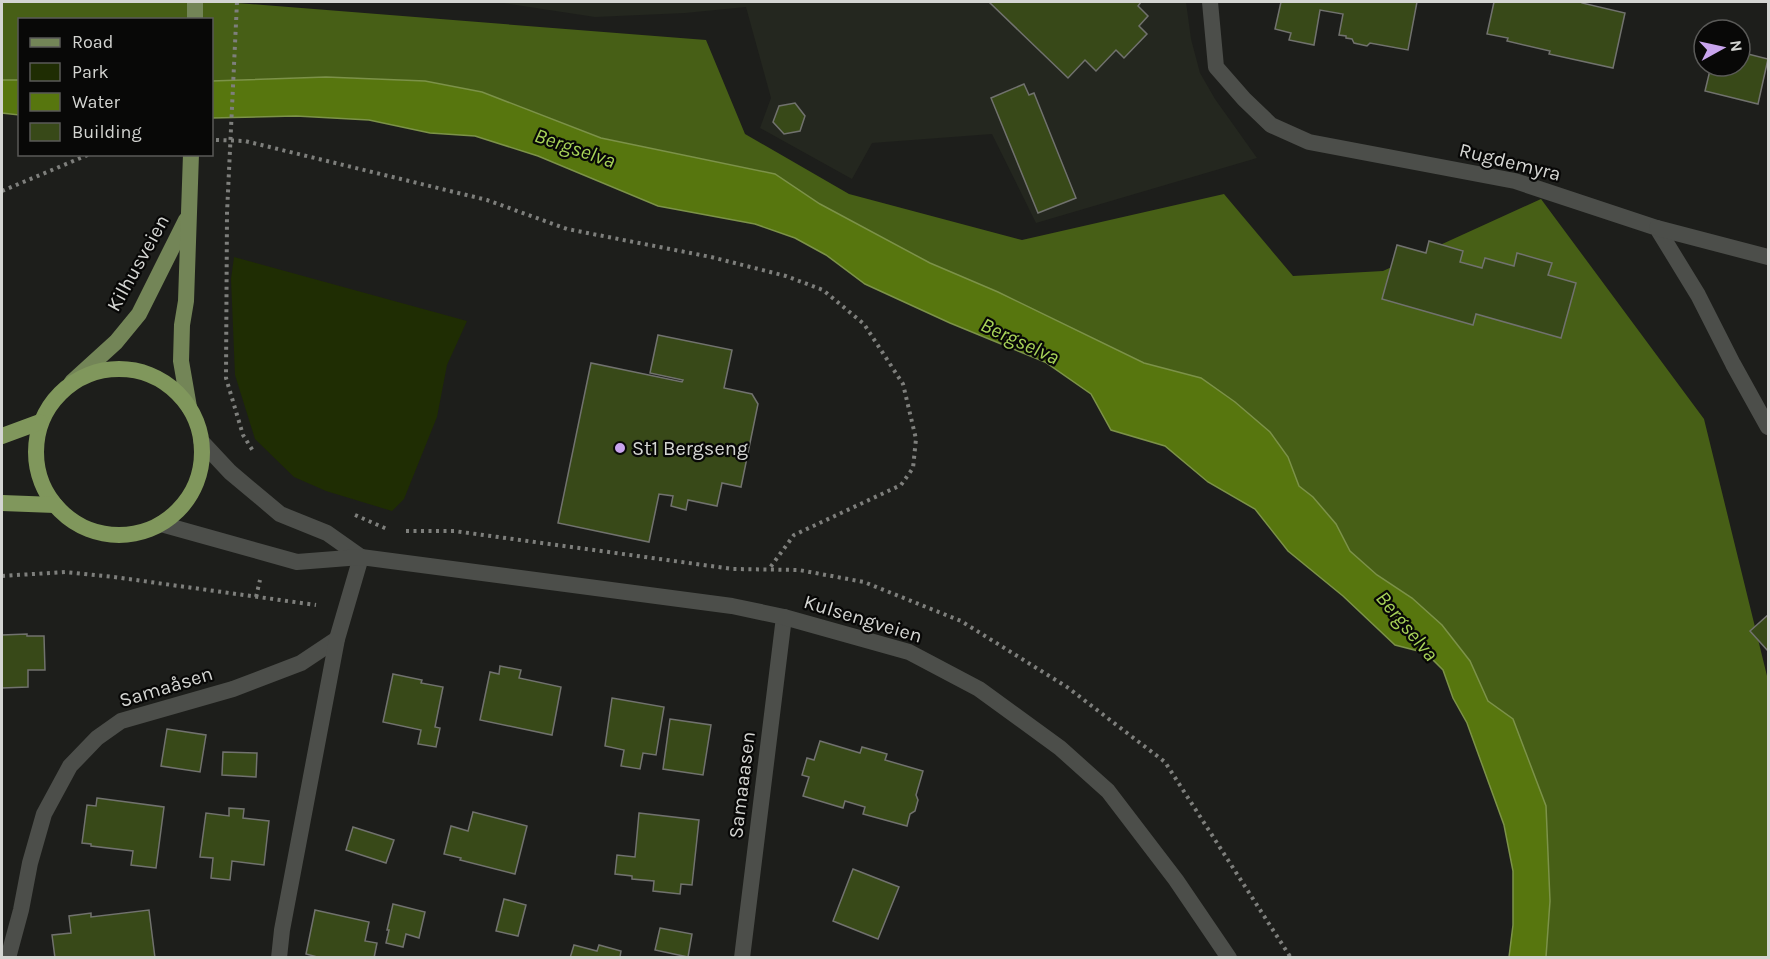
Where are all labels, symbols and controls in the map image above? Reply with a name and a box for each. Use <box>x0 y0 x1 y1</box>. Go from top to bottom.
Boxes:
legend <box>18 18 213 156</box>
north arrow <box>1692 18 1752 78</box>
text: Road <box>72 31 113 53</box>
text: N <box>1726 39 1747 53</box>
text: Park <box>72 61 109 83</box>
text: Water <box>72 91 120 113</box>
text: Building <box>72 121 142 143</box>
water label: Bergselva <box>531 123 619 173</box>
street label: Rugdemyra <box>1457 138 1563 186</box>
street label: Kilhusveien <box>102 211 174 315</box>
water label: Bergselva <box>977 312 1063 370</box>
place label: St1 Bergseng <box>632 437 748 460</box>
marker: St1 Bergseng <box>613 441 627 455</box>
water label: Bergselva <box>1371 586 1443 666</box>
street label: Kulsengveien <box>801 590 925 648</box>
street label: Samaåsen <box>116 662 216 712</box>
street label: Samaaasen <box>724 730 760 840</box>

